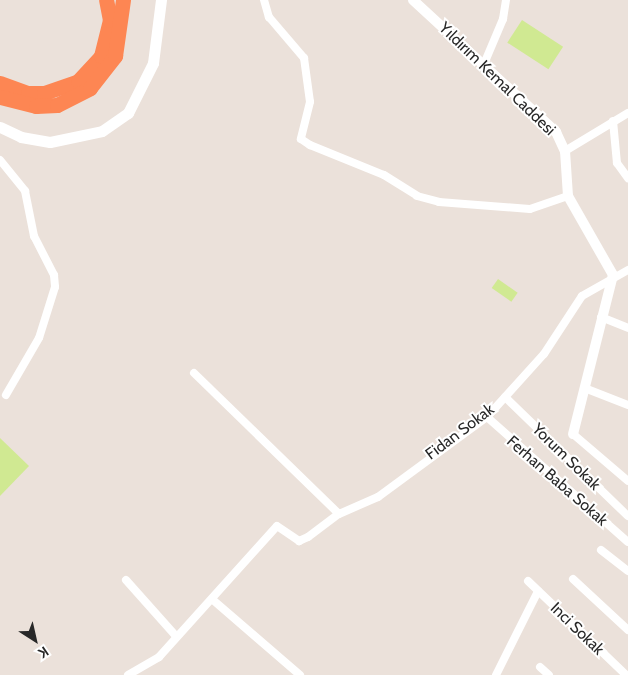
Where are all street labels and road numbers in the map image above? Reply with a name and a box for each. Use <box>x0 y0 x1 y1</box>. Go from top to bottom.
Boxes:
street label: Yıldırım Kemal Caddesi <box>435 18 559 140</box>
street label: Fidan Sokak <box>422 400 498 464</box>
street label: Yorum Sokak <box>528 420 604 494</box>
street label: Ferhan Baba Sokak <box>503 432 611 530</box>
street label: Inci Sokak <box>546 599 608 659</box>

